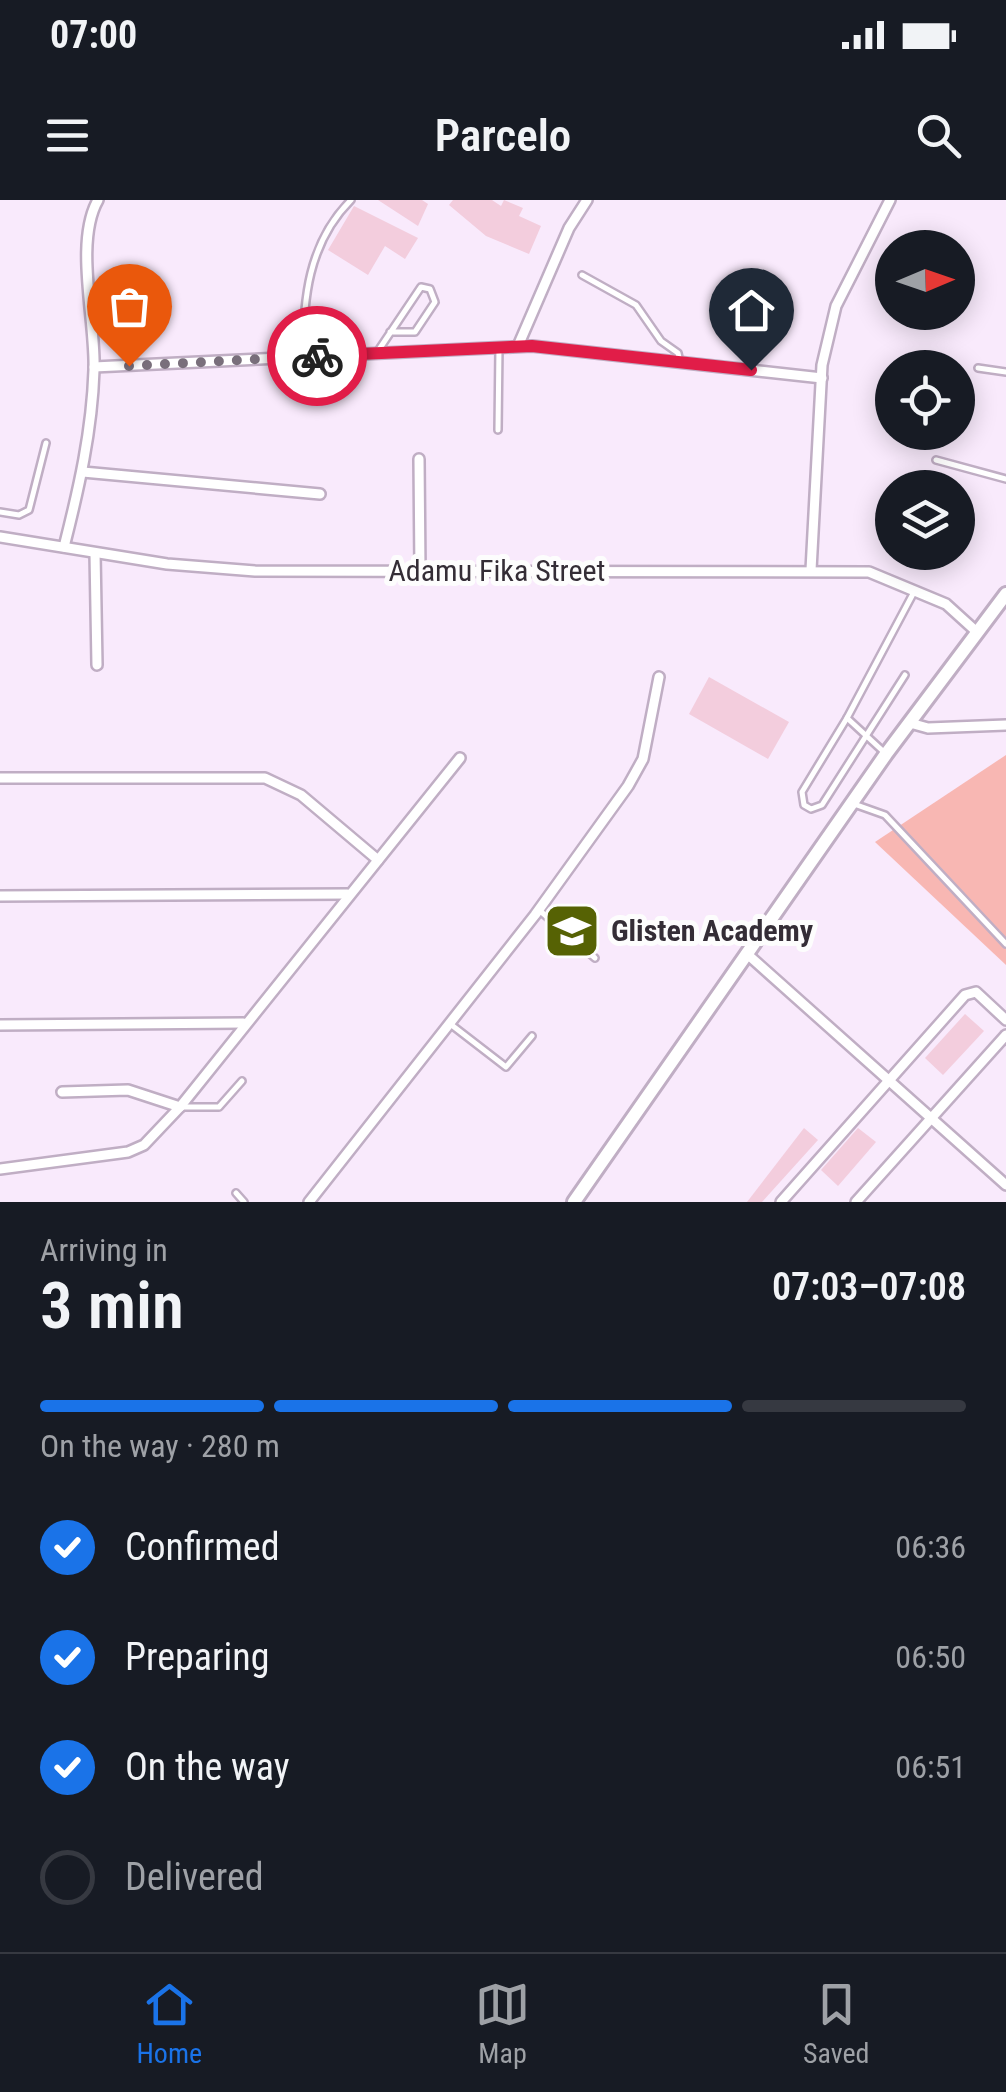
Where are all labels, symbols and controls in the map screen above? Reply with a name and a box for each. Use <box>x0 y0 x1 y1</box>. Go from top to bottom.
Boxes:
text: 07:00 <box>50 13 137 57</box>
icon: menu <box>40 108 95 163</box>
icon: search <box>911 108 966 163</box>
text: Parcelo <box>435 109 571 162</box>
north arrow <box>875 230 975 330</box>
map controls <box>875 230 975 570</box>
pin <box>87 264 172 367</box>
pin <box>709 268 794 371</box>
icon: bag <box>102 279 157 334</box>
icon: home <box>724 283 779 338</box>
courier <box>267 306 367 406</box>
icon: bike <box>290 329 345 384</box>
button: locate <box>875 350 975 450</box>
button: layers <box>875 470 975 570</box>
street label: Adamu Fika Street <box>389 553 605 588</box>
school or university icon: Glisten Academy <box>542 901 602 961</box>
place label: Glisten Academy <box>611 913 814 948</box>
text: Arriving in <box>40 1231 168 1269</box>
text: 07:03–07:08 <box>772 1265 966 1309</box>
text: 3 min <box>40 1268 184 1344</box>
text: On the way · 280 m <box>40 1427 280 1465</box>
icon: check <box>40 1520 95 1575</box>
text: Confirmed <box>125 1525 280 1569</box>
text: 06:36 <box>895 1528 966 1566</box>
icon: check <box>40 1630 95 1685</box>
text: Preparing <box>125 1635 270 1679</box>
text: 06:50 <box>895 1638 966 1676</box>
icon: check <box>40 1740 95 1795</box>
text: On the way <box>125 1745 290 1789</box>
text: 06:51 <box>895 1748 966 1786</box>
text: Delivered <box>125 1855 264 1899</box>
tab: Home <box>136 1977 202 2070</box>
tab: Map <box>475 1977 530 2070</box>
tab: Saved <box>803 1977 870 2070</box>

